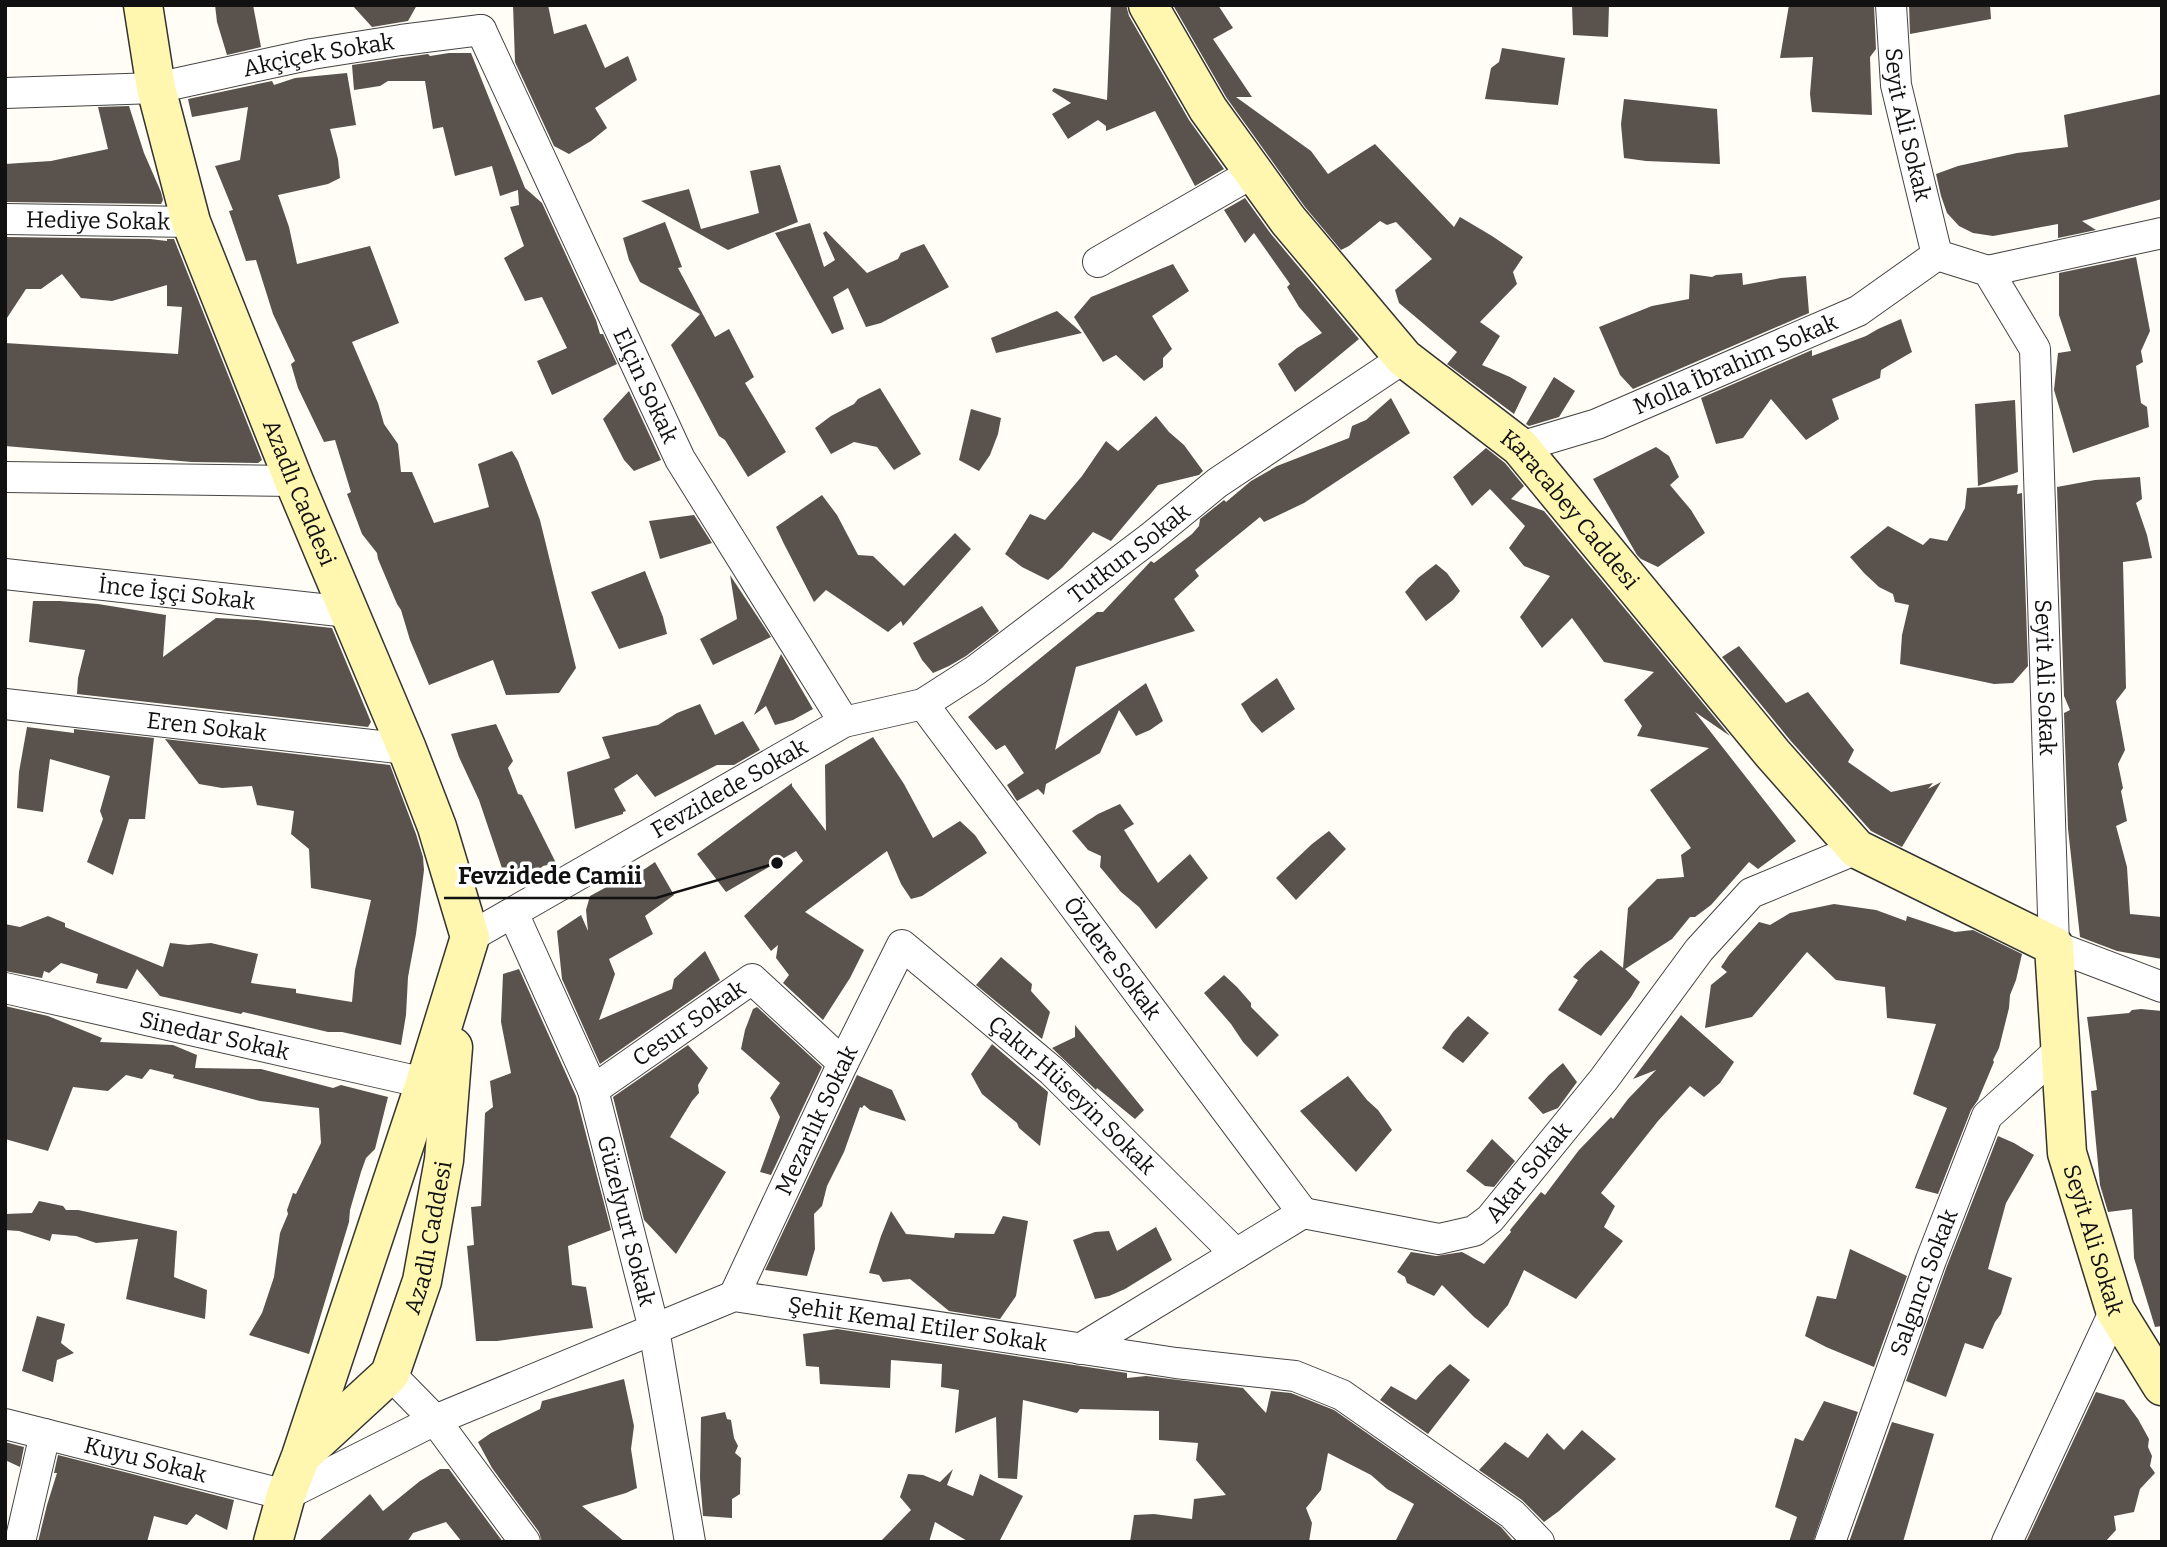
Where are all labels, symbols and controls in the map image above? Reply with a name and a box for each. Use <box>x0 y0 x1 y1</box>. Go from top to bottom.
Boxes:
street label: Akçiçek Sokak <box>240 27 396 83</box>
street label: Seyit Ali Sokak <box>1880 47 1938 204</box>
street label: Hediye Sokak <box>26 205 170 236</box>
street label: Molla İbrahim Sokak <box>1629 308 1842 421</box>
street label: Elçin Sokak <box>607 324 685 447</box>
street label: Azadlı Caddesi <box>257 415 342 570</box>
street label: Karacabey Caddesi <box>1495 423 1645 595</box>
street label: Tutkun Sokak <box>1063 497 1195 609</box>
street label: İnce İşçi Sokak <box>97 570 257 616</box>
street label: Seyit Ali Sokak <box>2029 599 2062 756</box>
street label: Eren Sokak <box>145 706 268 747</box>
street label: Fevzidede Sokak <box>646 732 812 844</box>
callout: Fevzidede Camii <box>444 853 656 898</box>
text: Fevzidede Camii <box>458 862 642 890</box>
street label: Özdere Sokak <box>1058 891 1168 1025</box>
street label: Cesur Sokak <box>627 974 751 1072</box>
street label: Sinedar Sokak <box>137 1005 292 1066</box>
street label: Çakır Hüseyin Sokak <box>983 1010 1162 1180</box>
street label: Mezarlık Sokak <box>769 1041 863 1200</box>
street label: Akar Sokak <box>1479 1117 1577 1228</box>
street label: Güzelyurt Sokak <box>591 1132 662 1309</box>
street label: Azadlı Caddesi <box>398 1158 458 1318</box>
street label: Seyit Ali Sokak <box>2057 1161 2130 1319</box>
street label: Salgıncı Sokak <box>1884 1205 1963 1359</box>
street label: Şehit Kemal Etiler Sokak <box>786 1290 1049 1357</box>
street label: Kuyu Sokak <box>81 1431 210 1488</box>

